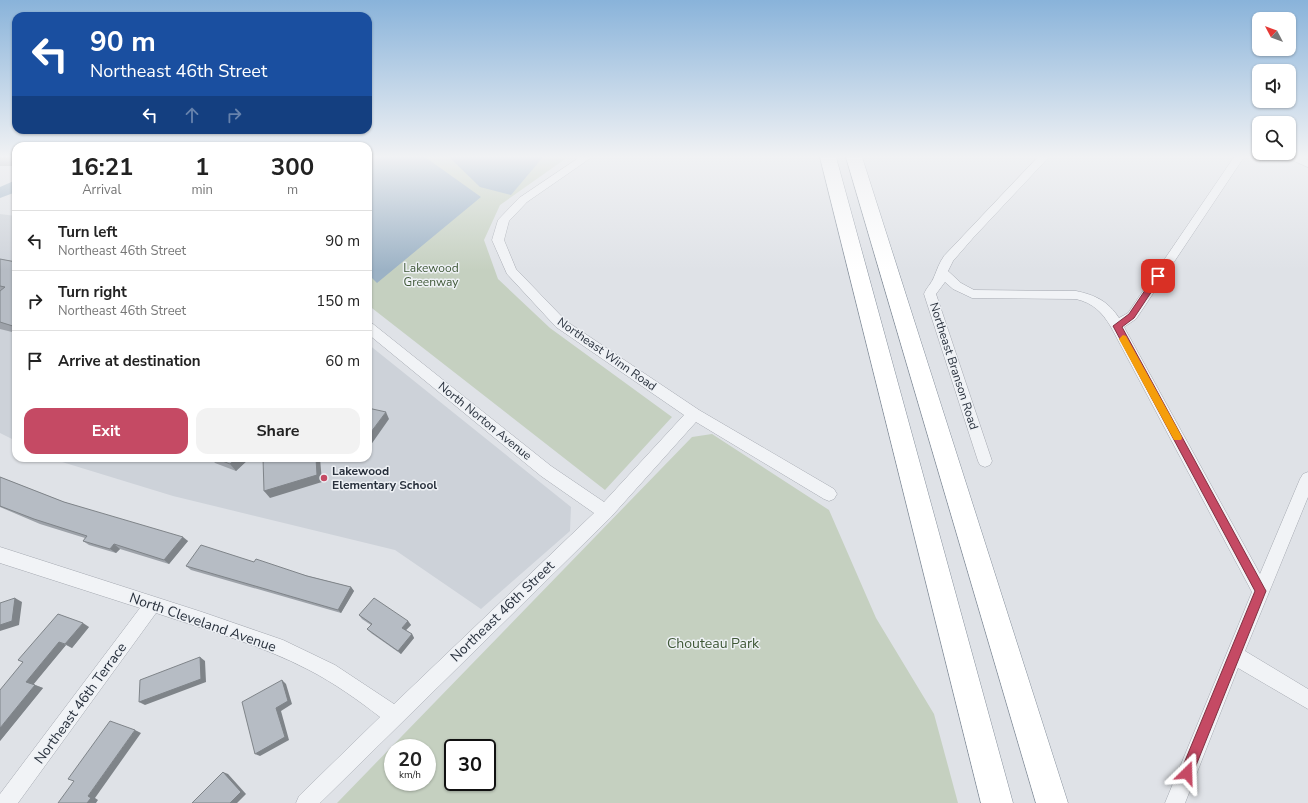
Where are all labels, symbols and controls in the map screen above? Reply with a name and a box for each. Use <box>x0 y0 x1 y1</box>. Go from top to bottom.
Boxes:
north arrow <box>1252 12 1296 56</box>
map controls <box>1252 12 1296 160</box>
text: 90 m <box>90 23 156 61</box>
icon: left <box>24 28 76 80</box>
text: Northeast 46th Street <box>90 59 267 83</box>
button: sound <box>1252 64 1296 108</box>
icon: left <box>139 104 161 126</box>
icon: ahead <box>181 104 203 126</box>
icon: right <box>223 104 245 126</box>
button: search <box>1252 116 1296 160</box>
text: 16:21 <box>70 151 133 183</box>
text: 1 <box>195 151 209 183</box>
text: 300 <box>271 151 314 183</box>
text: Arrival <box>82 181 121 199</box>
text: min <box>191 181 213 199</box>
text: m <box>287 181 298 199</box>
text: Turn left <box>58 222 117 242</box>
icon: left <box>24 230 46 252</box>
text: 90 m <box>325 231 360 251</box>
text: Northeast 46th Street <box>58 242 186 260</box>
pin <box>1141 259 1175 293</box>
park label: Lakewood Greenway <box>403 260 459 290</box>
icon: arrive <box>1147 265 1169 287</box>
text: Turn right <box>58 282 127 302</box>
icon: right <box>24 290 46 312</box>
text: 150 m <box>316 291 360 311</box>
street label: Northeast Branson Road <box>926 300 982 432</box>
text: Northeast 46th Street <box>58 302 186 320</box>
street label: Northeast Winn Road <box>554 314 660 394</box>
icon: arrive <box>24 350 46 372</box>
text: Arrive at destination <box>58 351 201 371</box>
text: 60 m <box>325 351 360 371</box>
street label: North Norton Avenue <box>435 378 535 464</box>
button: Exit <box>24 408 188 454</box>
button: Share <box>196 408 360 454</box>
place label: Lakewood Elementary School <box>332 463 437 493</box>
marker: Lakewood Elementary School <box>319 473 329 483</box>
street label: Northeast 46th Street <box>446 557 559 666</box>
street label: North Cleveland Avenue <box>127 588 279 657</box>
park label: Chouteau Park <box>667 634 760 653</box>
street label: Northeast 46th Terrace <box>30 639 131 768</box>
speed limit sign: 30 <box>444 739 496 791</box>
text: 20 <box>398 746 422 773</box>
position arrow <box>1166 752 1208 794</box>
text: km/h <box>399 768 421 782</box>

